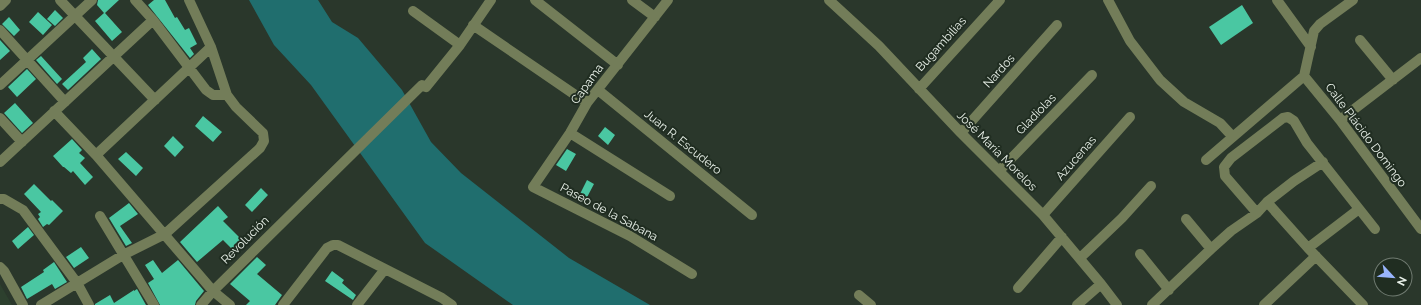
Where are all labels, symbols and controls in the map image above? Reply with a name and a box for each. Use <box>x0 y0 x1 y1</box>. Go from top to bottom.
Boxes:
street label: Bugambilias <box>913 14 969 74</box>
street label: Nardos <box>980 51 1018 91</box>
street label: Capama <box>568 61 606 107</box>
street label: Calle Plácido Domingo <box>1322 80 1410 190</box>
street label: Gladiolas <box>1013 91 1059 137</box>
street label: Juan R. Escudero <box>642 107 724 177</box>
street label: José María Morelos <box>954 108 1040 194</box>
street label: Azucenas <box>1053 133 1099 183</box>
street label: Paseo de la Sabana <box>558 180 660 244</box>
street label: Revolución <box>218 213 272 267</box>
north arrow <box>1373 257 1413 297</box>
text: N <box>1394 275 1409 288</box>

